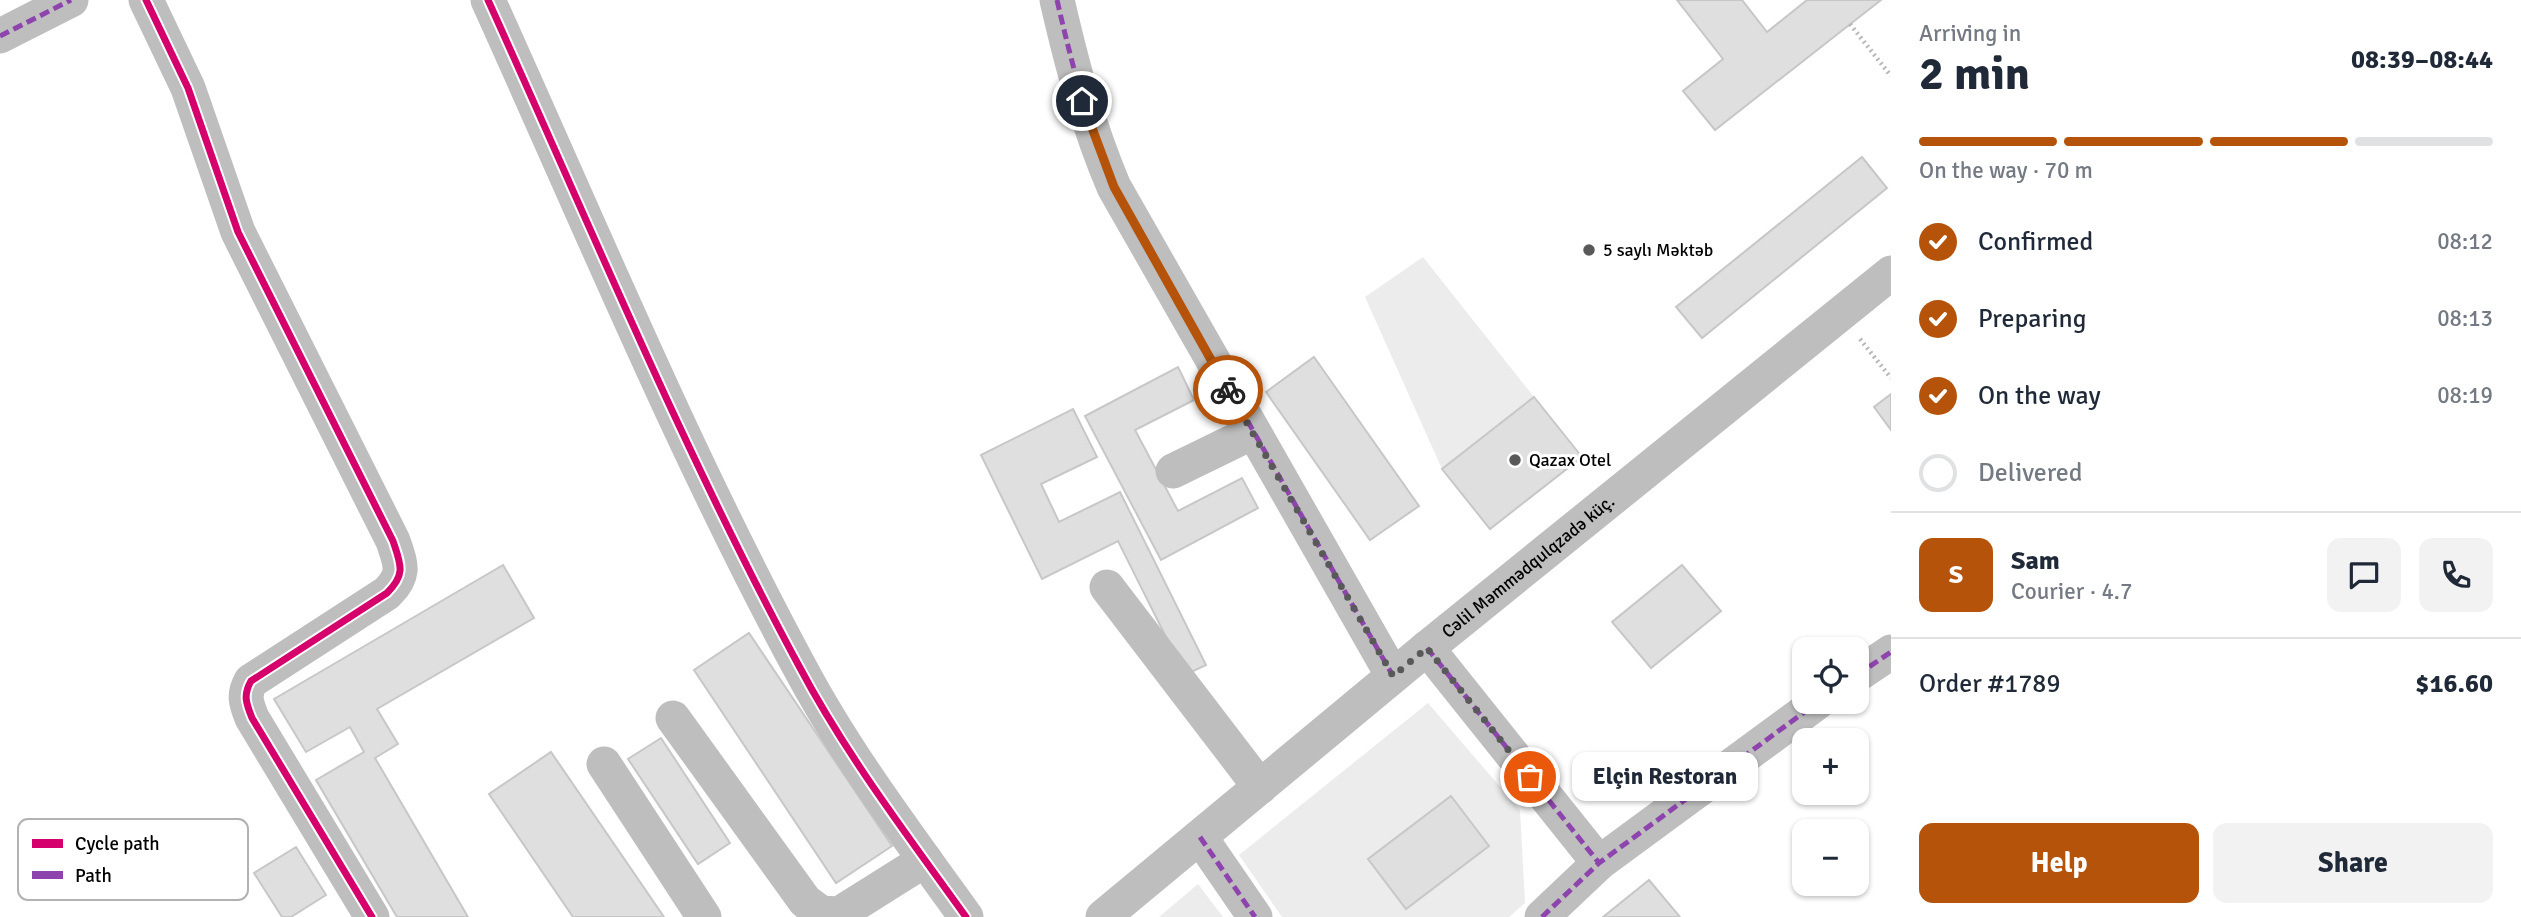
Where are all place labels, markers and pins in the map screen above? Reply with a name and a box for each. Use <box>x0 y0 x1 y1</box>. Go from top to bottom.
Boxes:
pin <box>1052 71 1112 131</box>
place label: 5 saylı Məktəb <box>1603 239 1713 261</box>
marker: 5 saylı Məktəb <box>1581 242 1597 258</box>
place label: Qazax Otel <box>1529 449 1611 471</box>
marker: Qazax Otel <box>1507 452 1523 468</box>
pin <box>1500 747 1560 807</box>
callout: Elçin Restoran <box>1572 752 1758 802</box>

